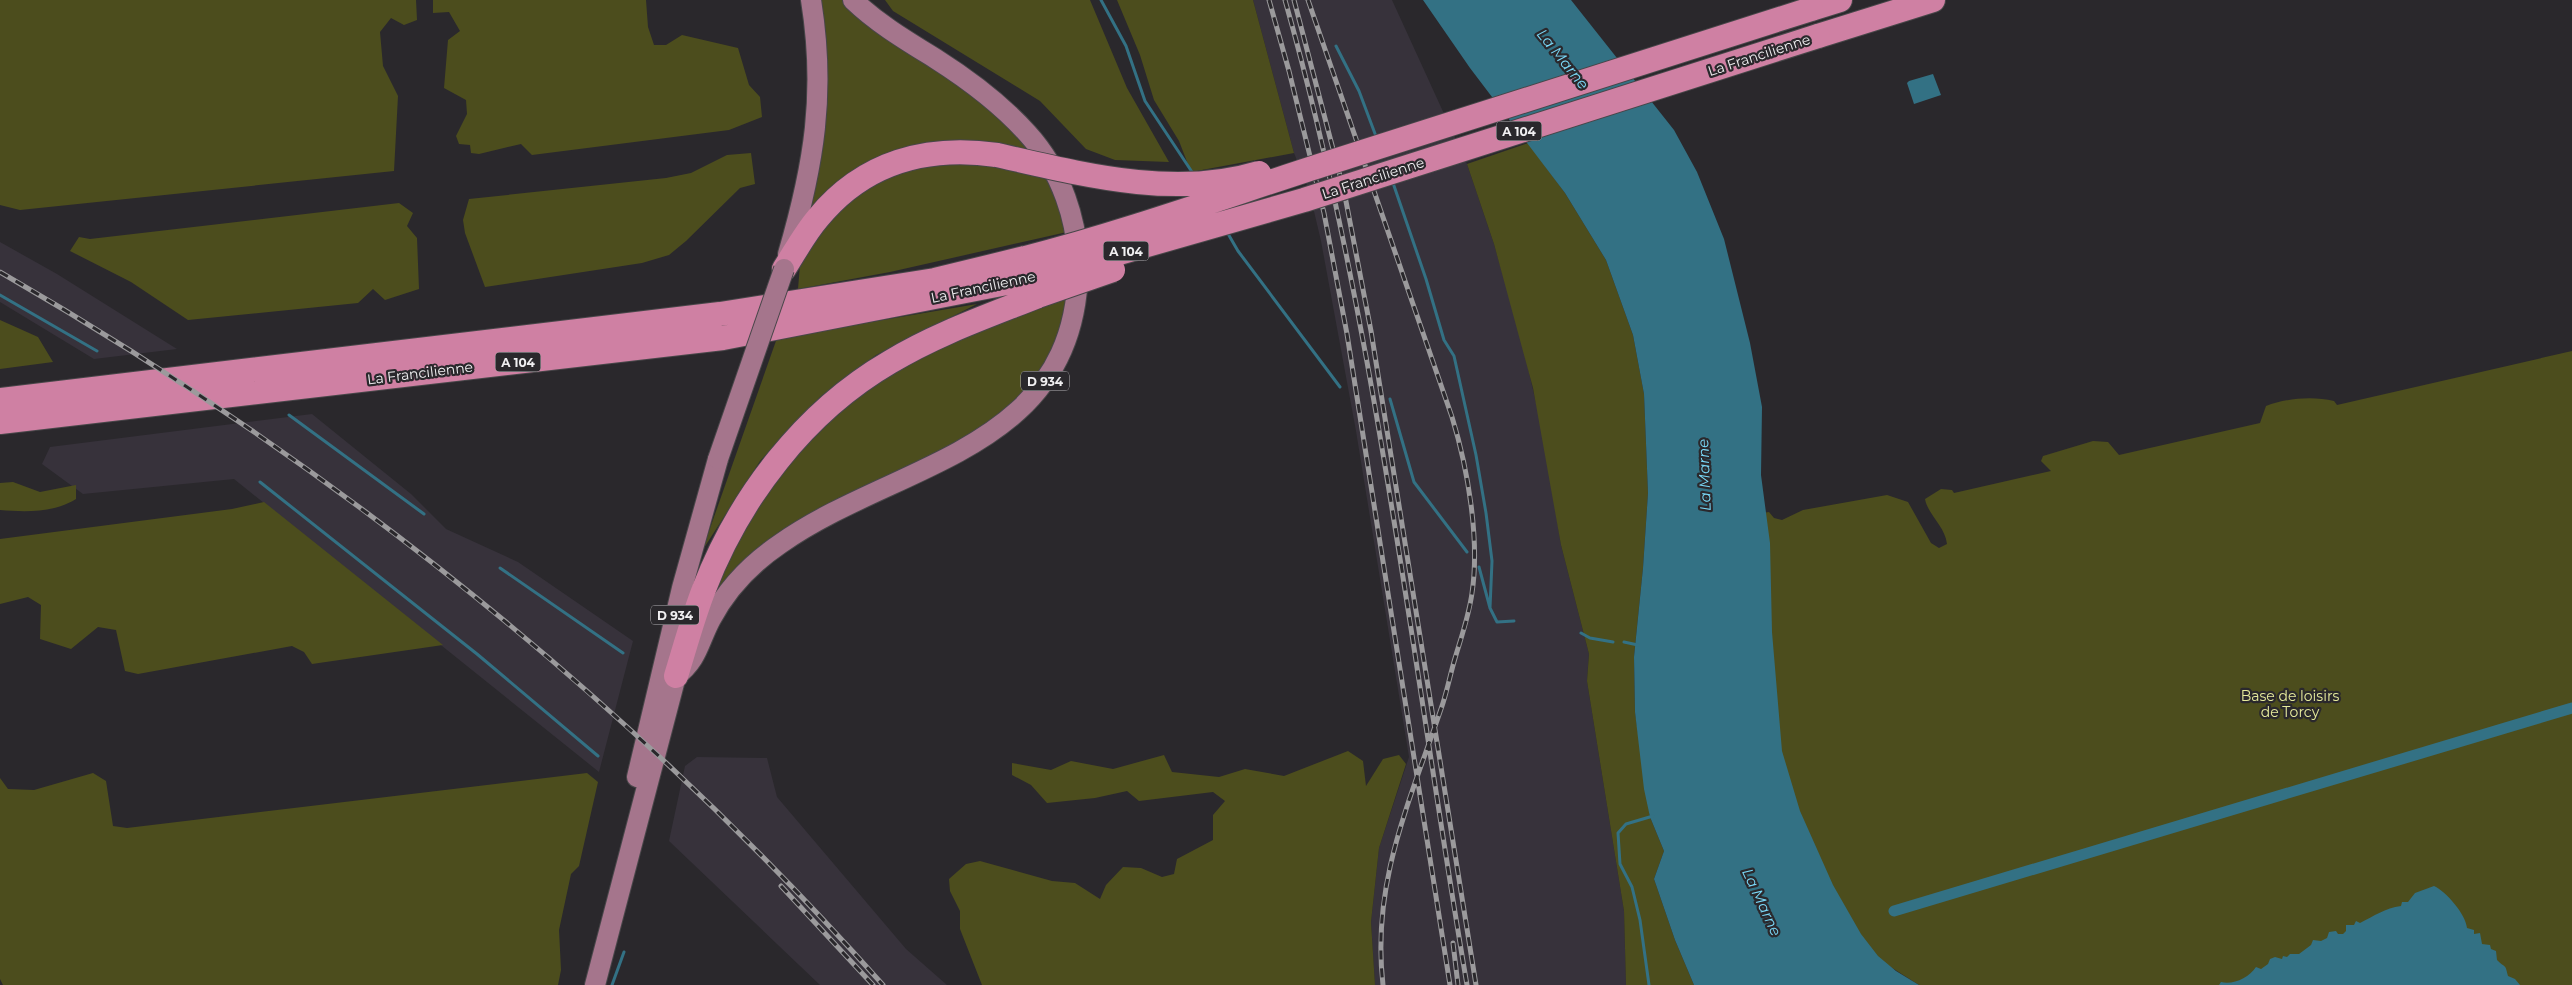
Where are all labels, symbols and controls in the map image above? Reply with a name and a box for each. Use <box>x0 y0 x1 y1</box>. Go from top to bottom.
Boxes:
water label: La Marne <box>1533 25 1593 93</box>
street label: La Francilienne <box>1706 30 1812 80</box>
road number: A 104 <box>1496 122 1542 140</box>
street label: La Francilienne <box>1320 153 1426 203</box>
road number: A 104 <box>1104 242 1148 260</box>
street label: La Francilienne <box>929 267 1037 307</box>
road number: A 104 <box>496 352 540 372</box>
street label: La Francilienne <box>366 358 474 388</box>
road number: D 934 <box>1021 372 1069 391</box>
water label: La Marne <box>1693 438 1715 512</box>
road number: D 934 <box>651 606 699 624</box>
park label: Base de loisirs de Torcy <box>2241 687 2340 721</box>
water label: La Marne <box>1738 865 1786 939</box>

